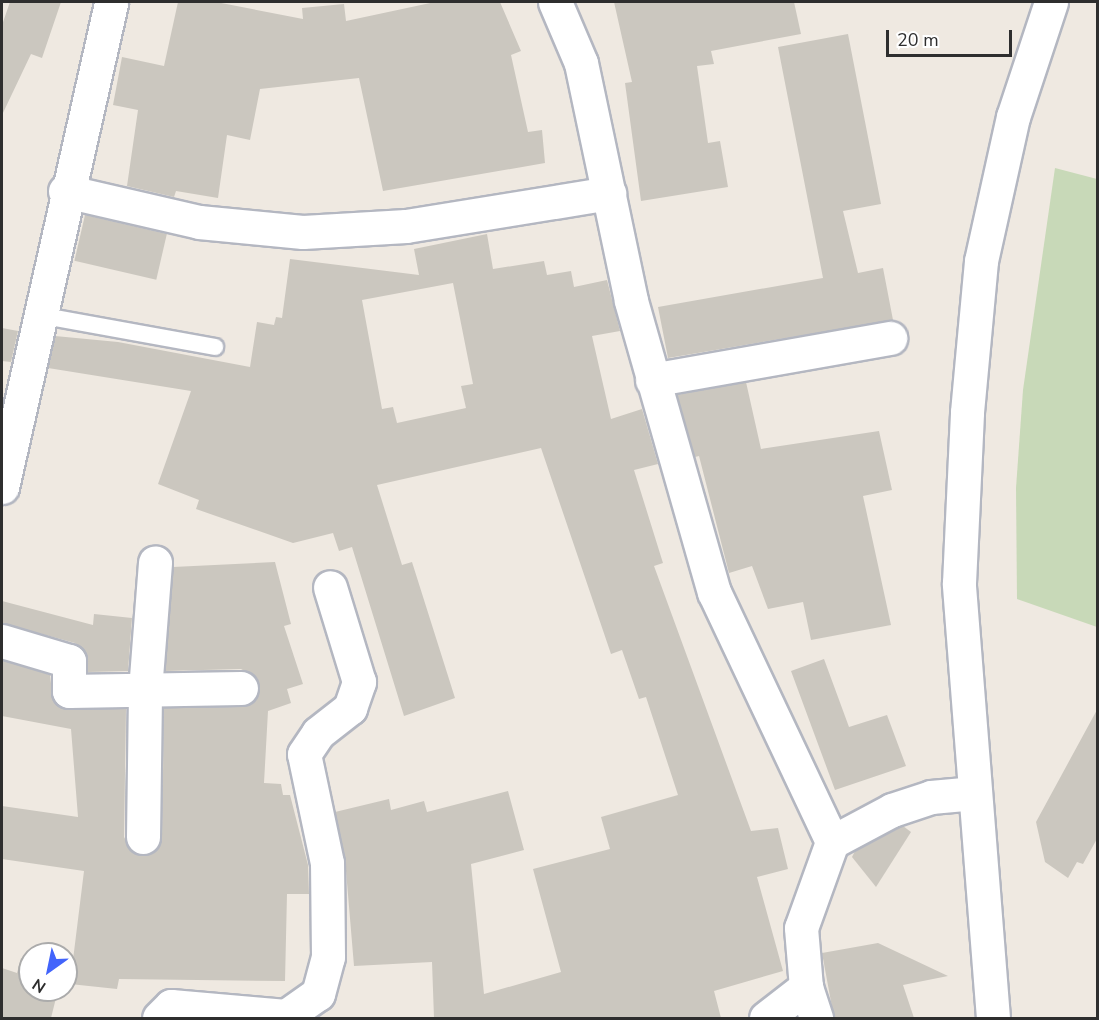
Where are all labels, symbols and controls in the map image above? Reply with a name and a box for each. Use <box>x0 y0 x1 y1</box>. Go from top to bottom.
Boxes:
scale bar <box>889 18 1015 56</box>
text: 20 m <box>897 28 939 52</box>
north arrow <box>18 942 78 1002</box>
text: N <box>28 973 50 998</box>

